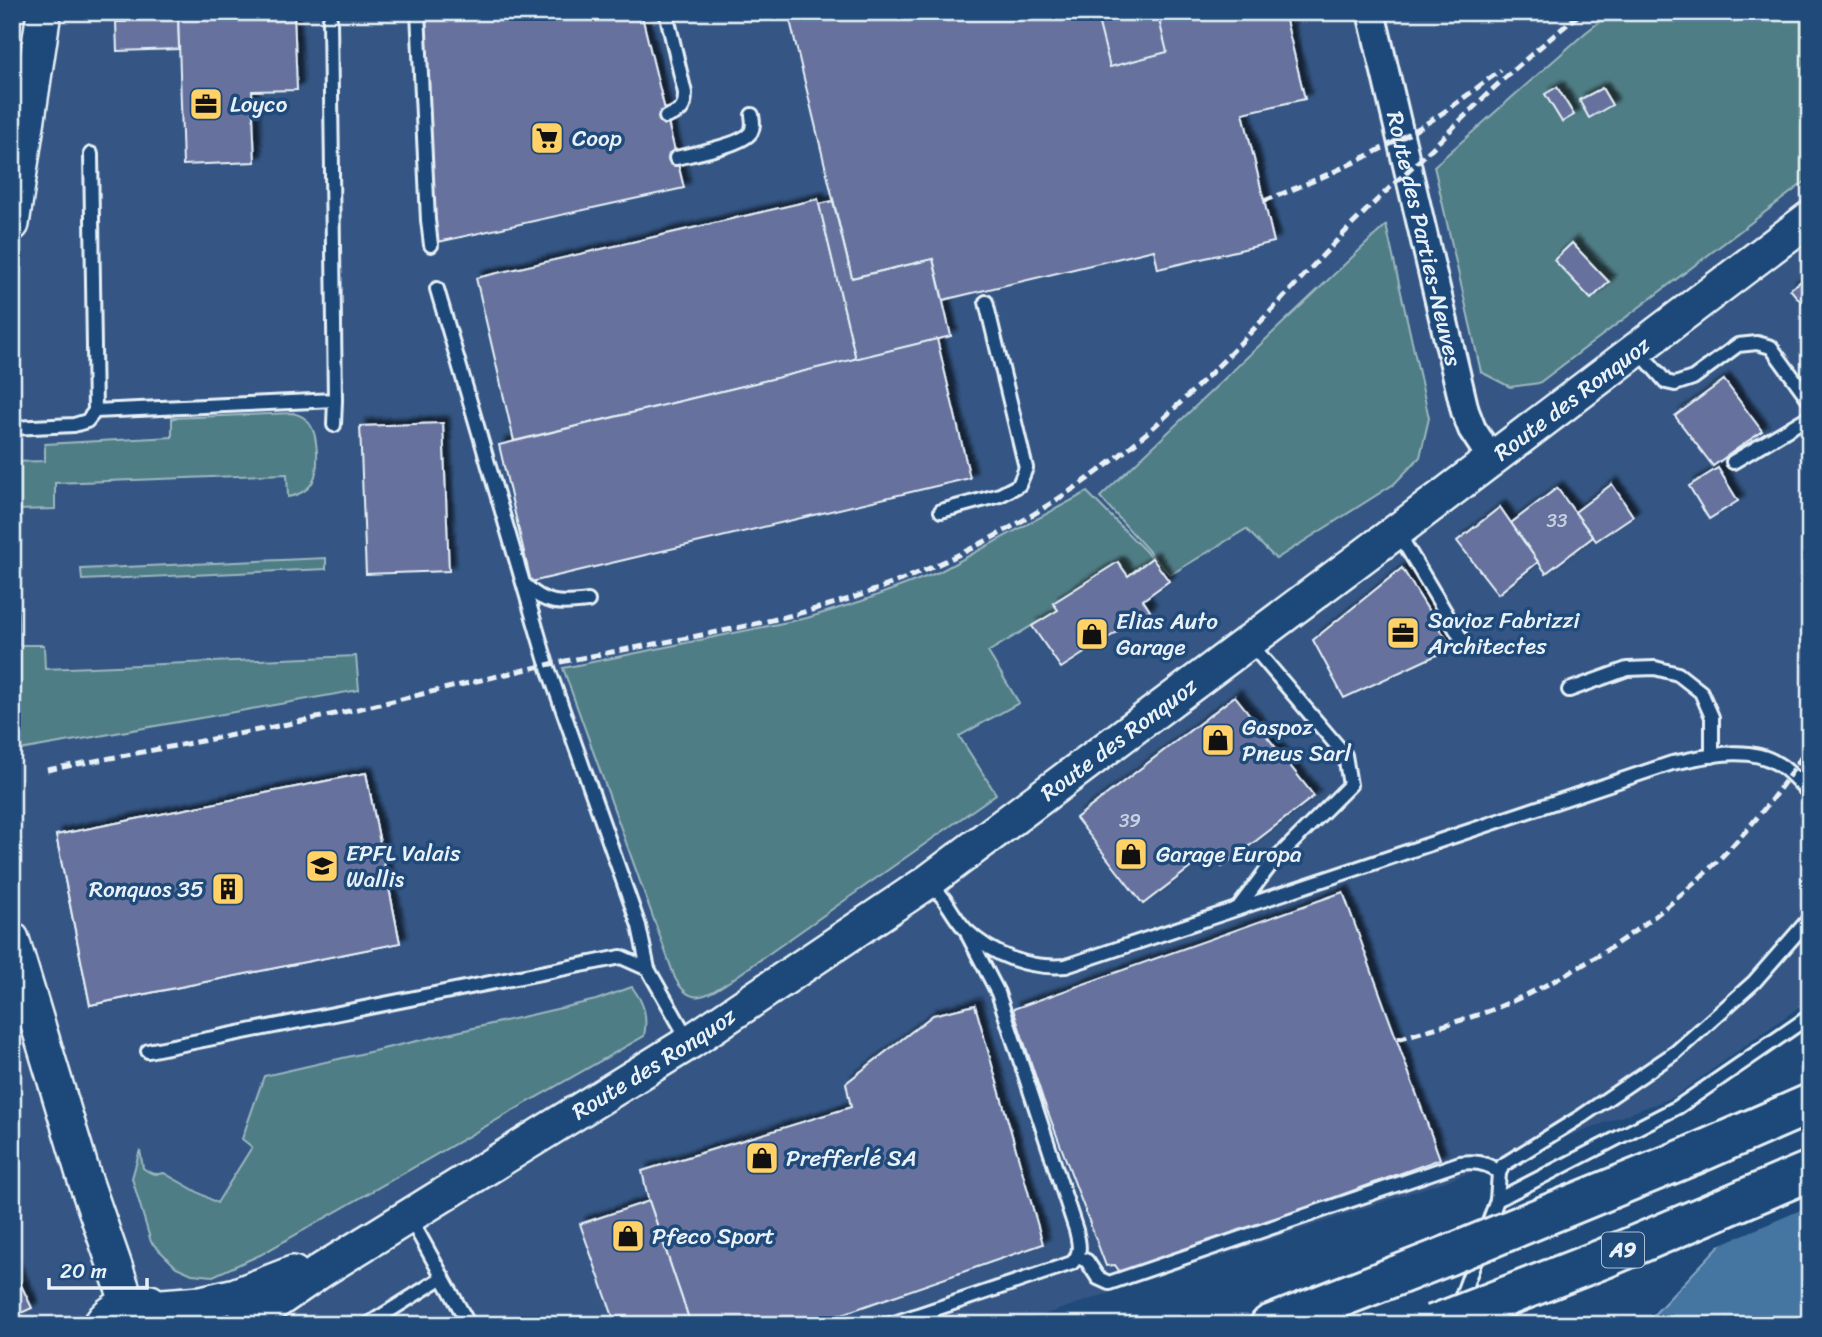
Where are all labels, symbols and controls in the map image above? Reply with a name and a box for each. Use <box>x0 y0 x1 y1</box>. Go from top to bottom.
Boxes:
place label: Loyco <box>230 84 288 125</box>
office icon: Loyco <box>187 85 225 123</box>
street label: Route des Parties-Neuves <box>1375 107 1474 371</box>
place label: Coop <box>572 118 622 159</box>
supermarket icon: Coop <box>528 119 566 157</box>
street label: Route des Ronquoz <box>1484 325 1660 472</box>
house number: 33 <box>1547 504 1568 537</box>
place label: Savioz Fabrizzi Architectes <box>1427 600 1580 667</box>
place label: Elias Auto Garage <box>1116 601 1218 668</box>
office icon: Savioz Fabrizzi Architectes <box>1384 614 1422 652</box>
shop icon: Elias Auto Garage <box>1073 615 1111 653</box>
street label: Route des Ronquoz <box>1031 666 1207 812</box>
place label: Gaspoz Pneus Sarl <box>1242 707 1351 774</box>
shop icon: Gaspoz Pneus Sarl <box>1199 721 1237 759</box>
house number: 39 <box>1119 804 1141 837</box>
place label: EPFL Valais Wallis <box>346 833 461 900</box>
place label: Garage Europa <box>1156 834 1302 875</box>
shop icon: Garage Europa <box>1112 835 1150 873</box>
school or university icon: EPFL Valais Wallis <box>303 847 341 885</box>
place label: Ronquos 35 <box>89 869 204 910</box>
building icon: Ronquos 35 <box>209 870 247 908</box>
street label: Route des Ronquoz <box>563 996 745 1131</box>
place label: Prefferlé SA <box>786 1138 917 1179</box>
shop icon: Prefferlé SA <box>743 1139 781 1177</box>
place label: Pfeco Sport <box>652 1216 775 1257</box>
shop icon: Pfeco Sport <box>609 1217 647 1255</box>
road number: A9 <box>1602 1232 1644 1268</box>
scale bar <box>49 1246 147 1290</box>
text: 20 m <box>60 1252 107 1290</box>

